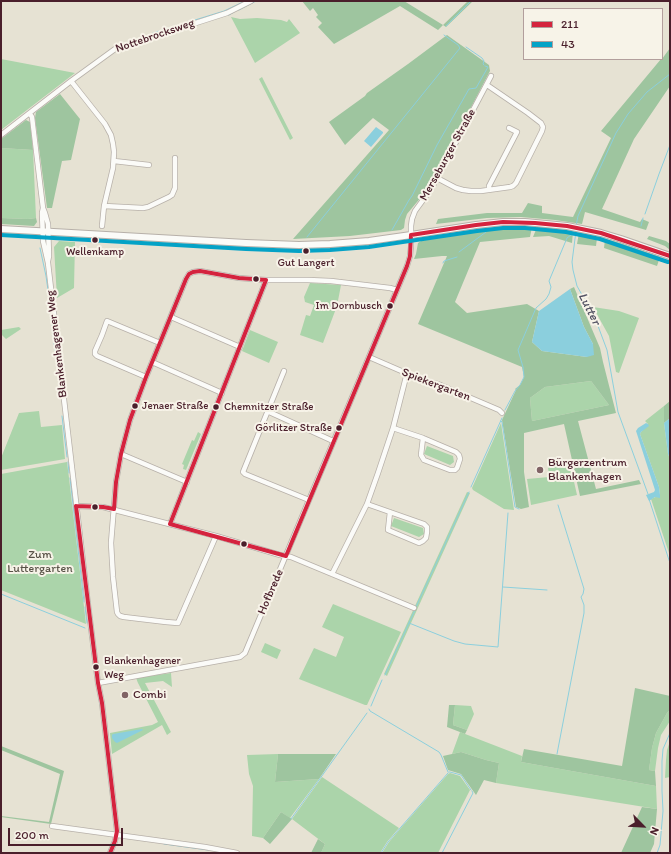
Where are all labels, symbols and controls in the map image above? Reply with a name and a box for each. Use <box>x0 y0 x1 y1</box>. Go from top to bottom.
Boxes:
legend <box>523 8 663 60</box>
street label: Nottebrocksweg <box>114 16 196 56</box>
text: 211 <box>561 17 578 31</box>
text: 43 <box>561 37 575 51</box>
street label: Merseburger Straße <box>417 106 479 204</box>
marker: Wellenkamp <box>90 235 100 245</box>
place label: Wellenkamp <box>66 245 124 259</box>
marker: Gut Langert <box>301 246 311 256</box>
place label: Gut Langert <box>277 256 335 270</box>
unlabelled marker <box>251 274 261 284</box>
street label: Blankenhagener Weg <box>43 289 71 399</box>
water label: Lutter <box>574 290 604 328</box>
place label: Im Dornbusch <box>316 299 382 313</box>
marker: Im Dornbusch <box>385 301 395 311</box>
street label: Spiekergarten <box>400 365 472 405</box>
place label: Jenaer Straße <box>142 399 208 413</box>
place label: Chemnitzer Straße <box>224 400 314 414</box>
marker: Jenaer Straße <box>130 401 140 411</box>
marker: Chemnitzer Straße <box>211 402 221 412</box>
place label: Görlitzer Straße <box>255 421 332 435</box>
marker: Görlitzer Straße <box>334 423 344 433</box>
place label: Bürgerzentrum Blankenhagen <box>548 456 627 484</box>
marker: Bürgerzentrum Blankenhagen <box>535 465 545 475</box>
unlabelled marker <box>90 502 100 512</box>
unlabelled marker <box>239 539 249 549</box>
park label: Zum Luttergarten <box>7 548 73 576</box>
street label: Hofbrede <box>255 567 287 617</box>
place label: Blankenhagener Weg <box>104 654 181 680</box>
marker: Blankenhagener Weg <box>91 662 101 672</box>
place label: Combi <box>133 688 166 702</box>
marker: Combi <box>120 690 130 700</box>
north arrow <box>623 806 663 846</box>
scale bar <box>10 820 125 846</box>
text: N <box>647 825 662 837</box>
text: 200 m <box>15 828 49 842</box>

